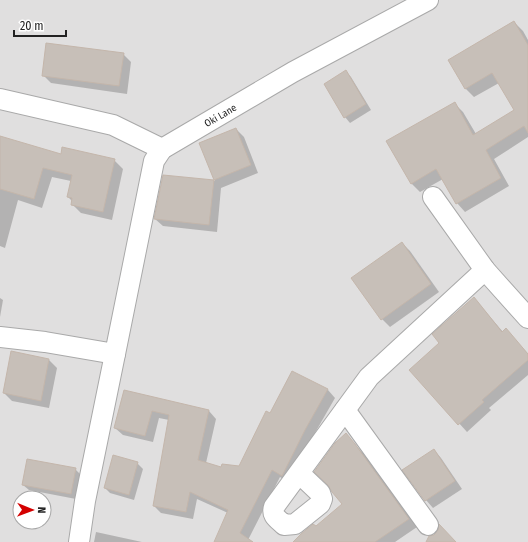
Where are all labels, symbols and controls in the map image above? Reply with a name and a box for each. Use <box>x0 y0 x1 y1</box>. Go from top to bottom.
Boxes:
scale bar <box>14 12 66 38</box>
text: 20 m <box>20 19 44 33</box>
street label: Oki Lane <box>202 102 239 130</box>
north arrow <box>12 490 52 530</box>
text: N <box>35 507 48 514</box>

